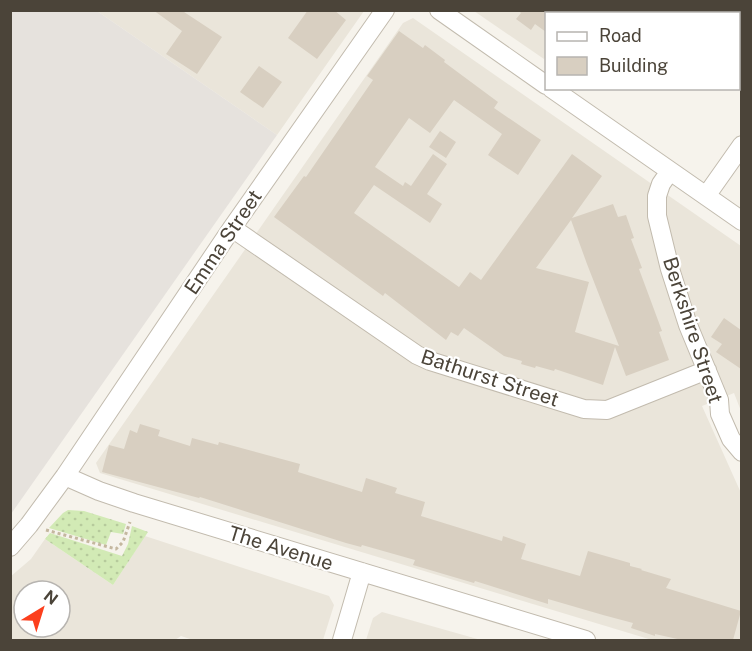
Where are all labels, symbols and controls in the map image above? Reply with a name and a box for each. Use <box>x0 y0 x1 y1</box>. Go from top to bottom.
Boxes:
legend <box>545 12 740 90</box>
text: Road <box>599 25 642 46</box>
text: Building <box>599 55 668 76</box>
street label: Emma Street <box>179 185 267 299</box>
street label: Berkshire Street <box>658 254 728 406</box>
street label: Bathurst Street <box>418 344 562 412</box>
street label: The Avenue <box>226 521 336 575</box>
north arrow <box>12 579 72 639</box>
text: N <box>40 586 62 609</box>

